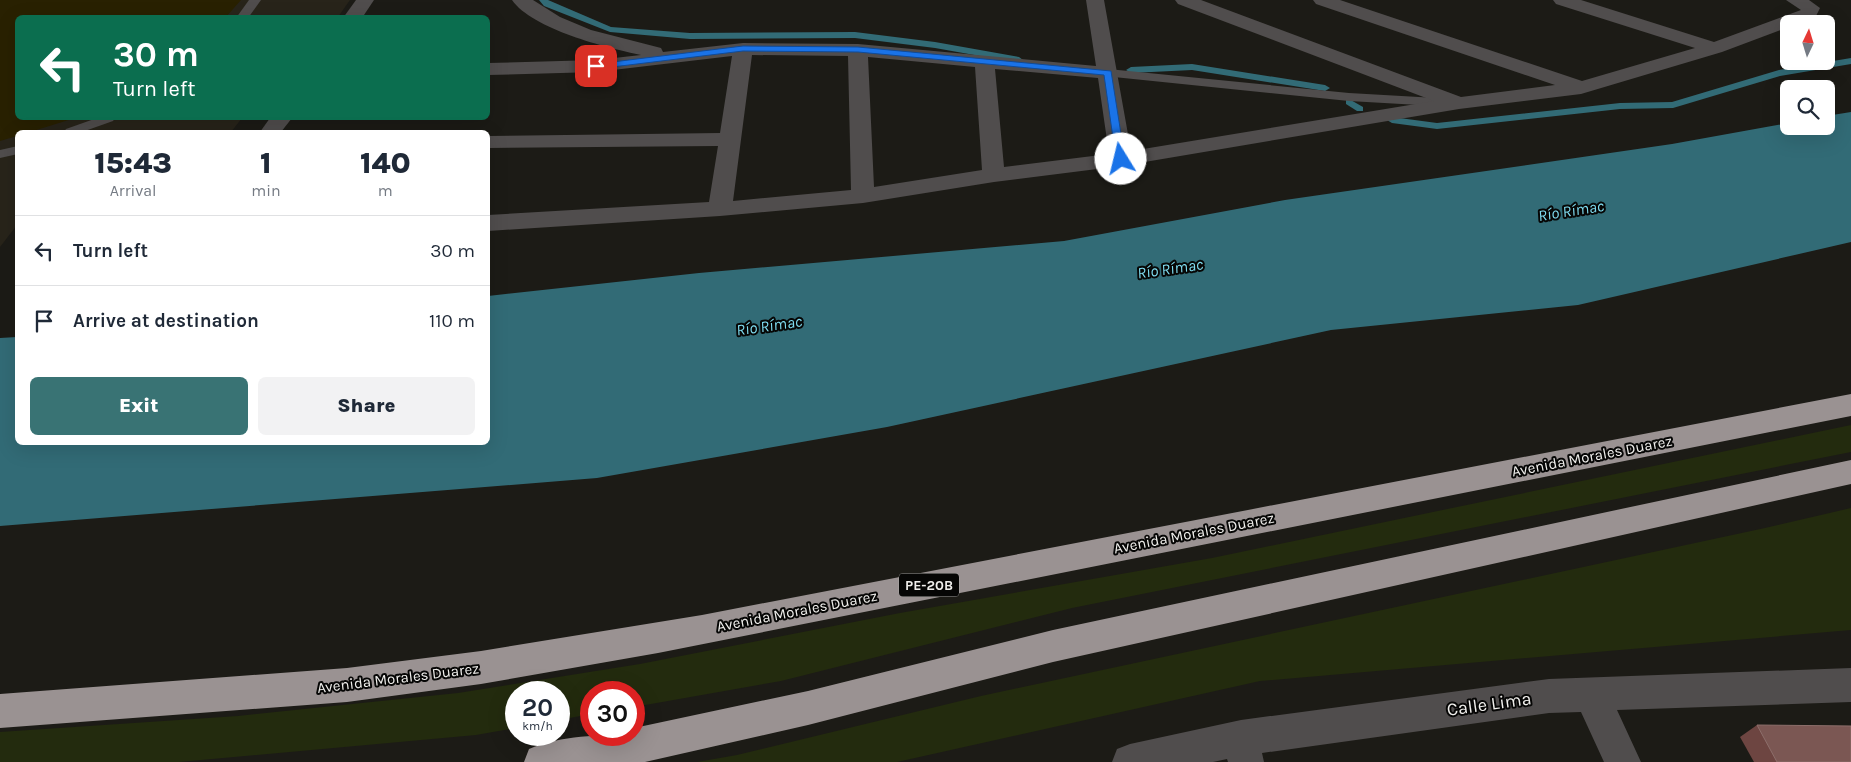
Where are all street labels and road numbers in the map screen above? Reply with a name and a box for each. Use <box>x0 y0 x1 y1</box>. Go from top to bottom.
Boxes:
street label: Avenida Morales Duarez <box>1510 432 1674 480</box>
street label: Avenida Morales Duarez <box>1112 509 1276 557</box>
road number: PE-20B <box>899 574 959 596</box>
street label: Avenida Morales Duarez <box>715 587 879 635</box>
street label: Avenida Morales Duarez <box>316 659 480 697</box>
street label: Calle Lima <box>1445 687 1533 721</box>

